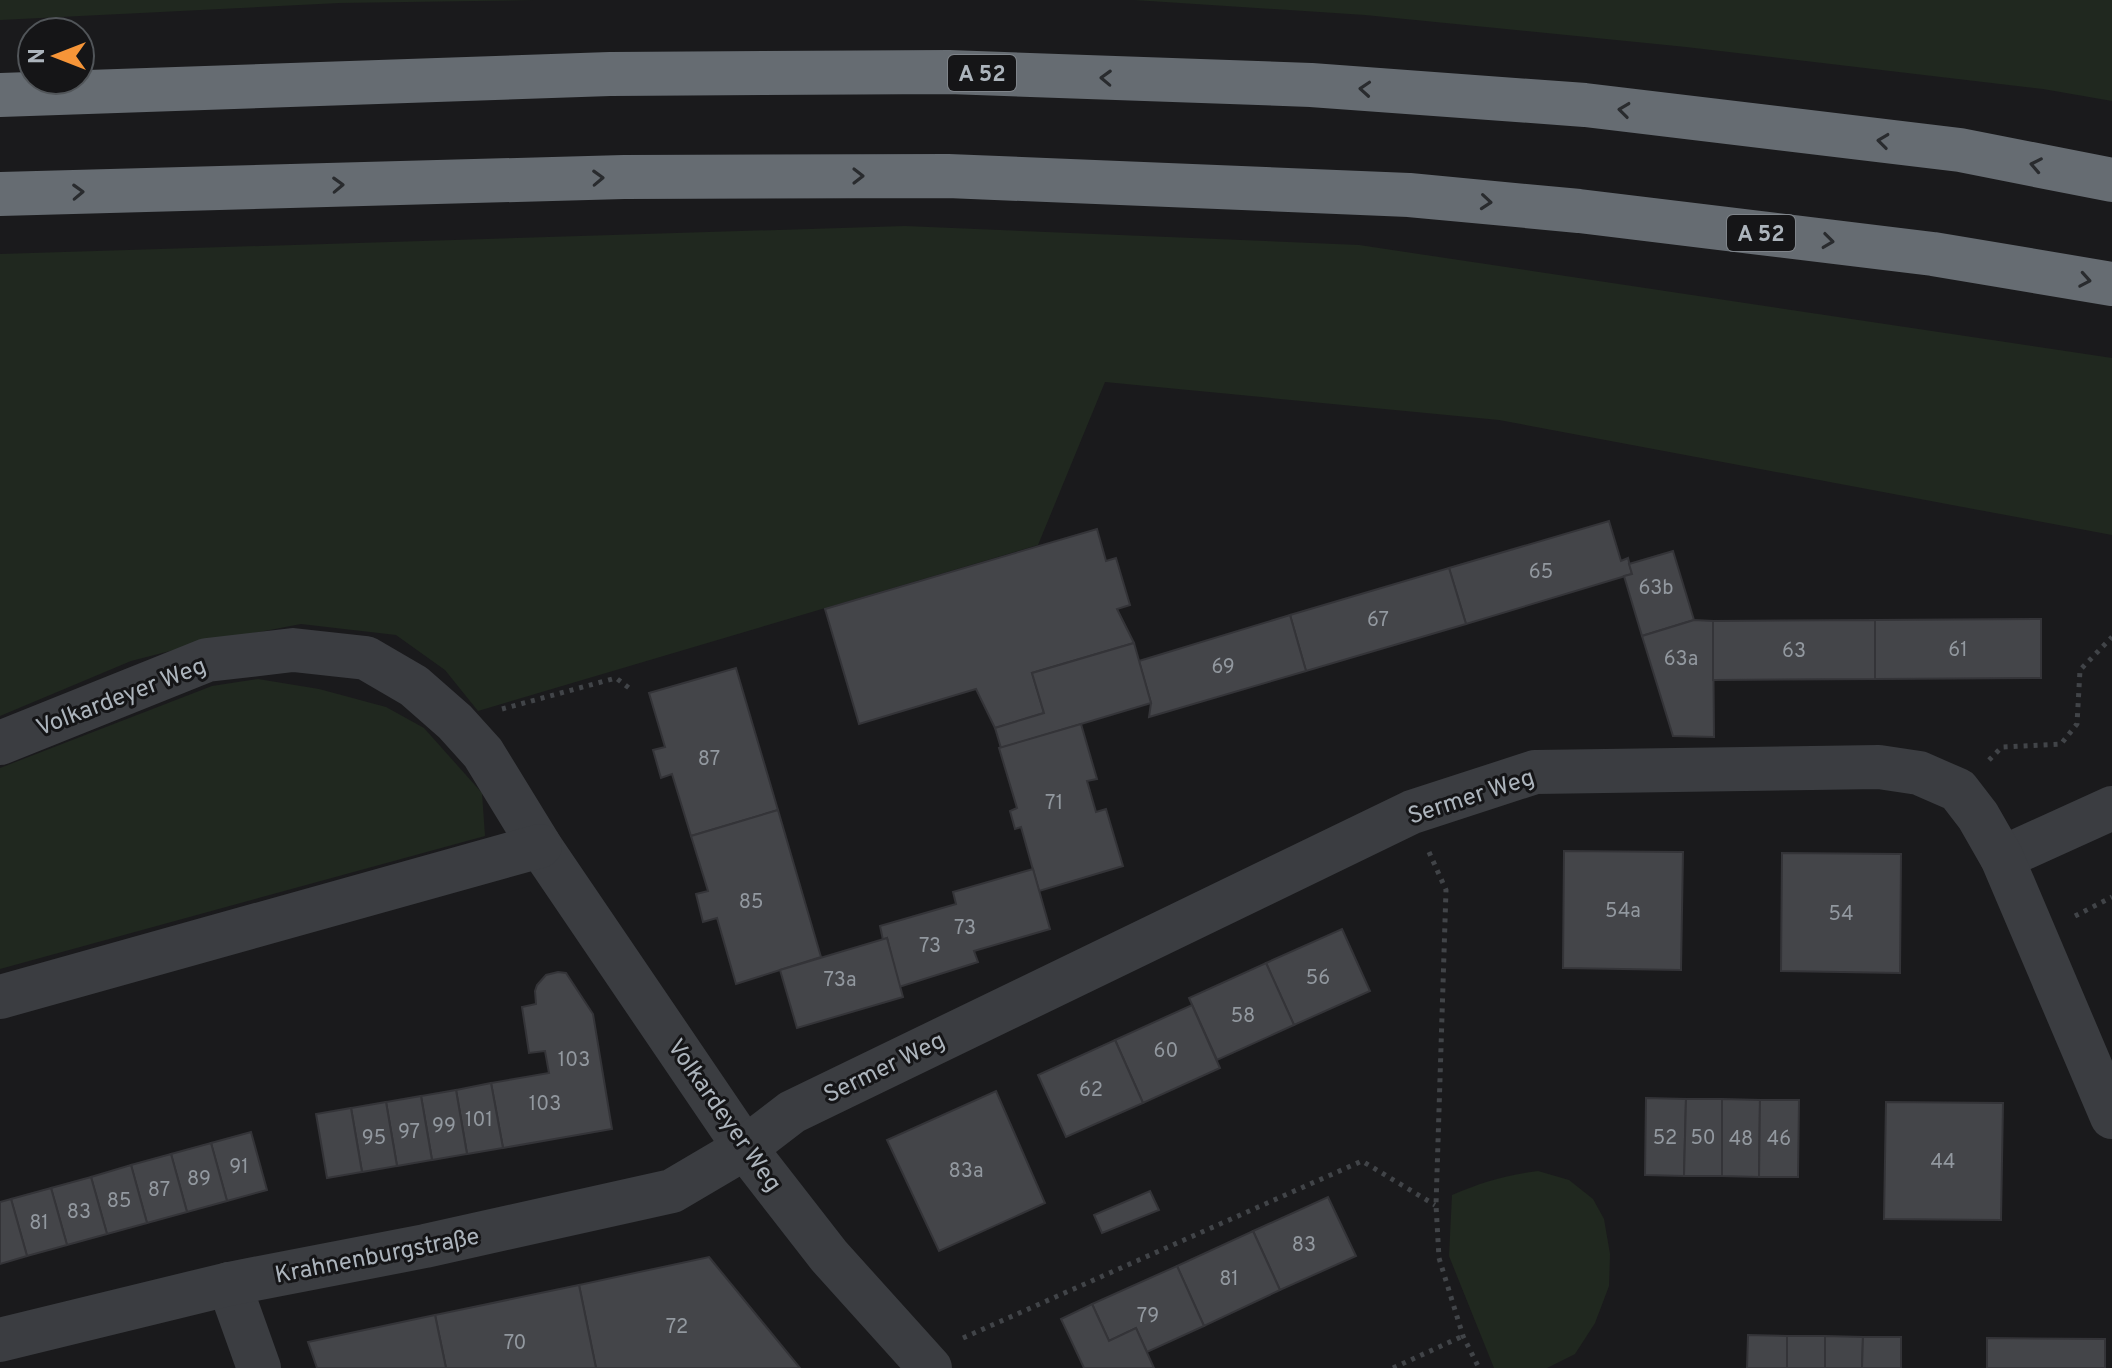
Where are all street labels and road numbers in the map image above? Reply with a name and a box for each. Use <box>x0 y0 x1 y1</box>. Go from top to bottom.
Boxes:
road number: A 52 <box>948 55 1016 91</box>
road number: A 52 <box>1727 215 1795 251</box>
street label: Volkardeyer Weg <box>33 652 211 744</box>
street label: Sermer Weg <box>1405 763 1539 832</box>
street label: Sermer Weg <box>819 1027 950 1111</box>
street label: Volkardeyer Weg <box>660 1034 787 1198</box>
street label: Krahnenburgstraße <box>272 1222 482 1292</box>

